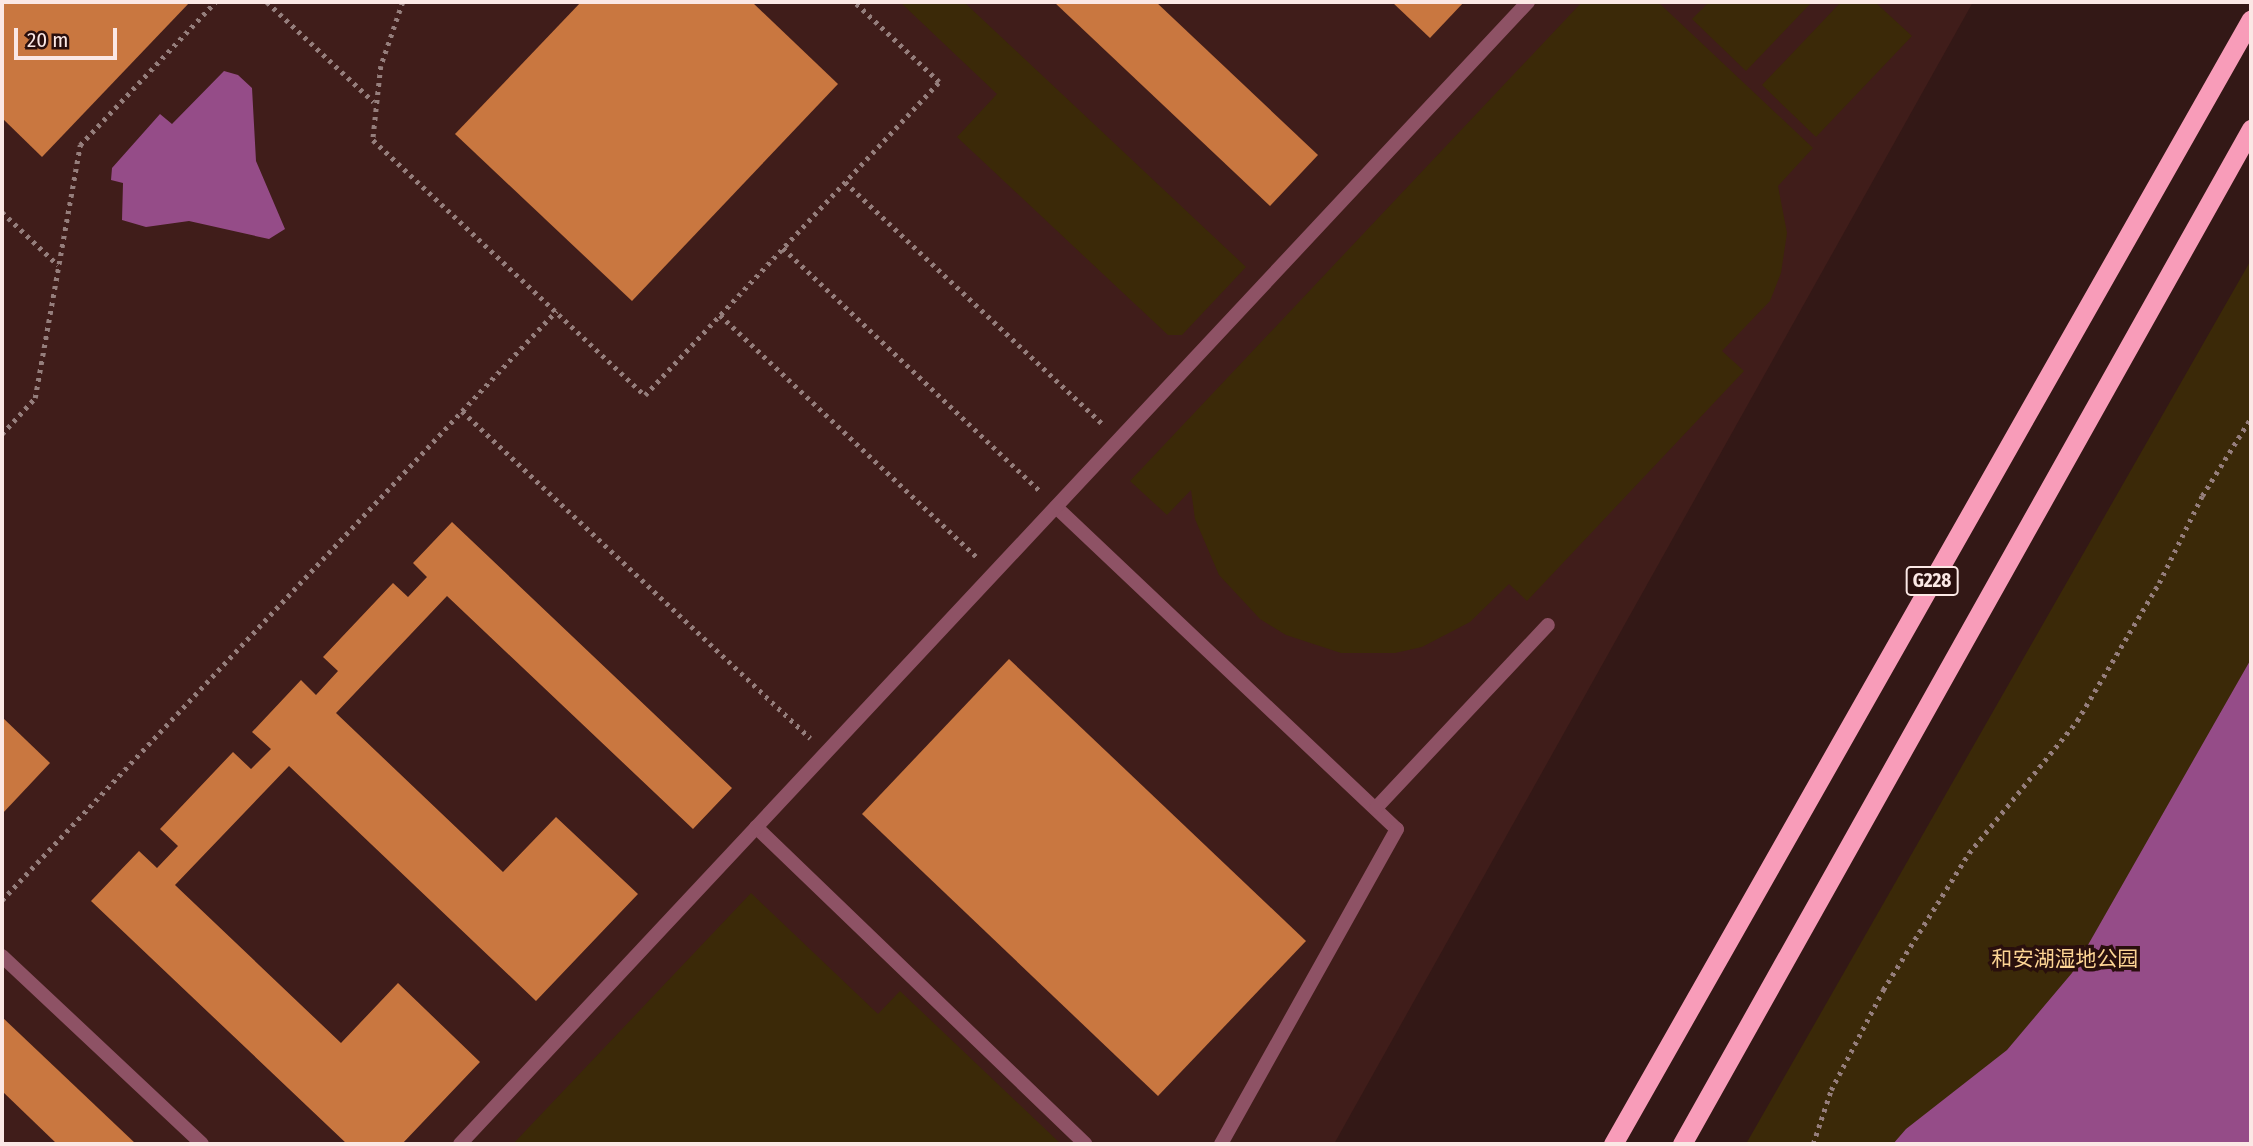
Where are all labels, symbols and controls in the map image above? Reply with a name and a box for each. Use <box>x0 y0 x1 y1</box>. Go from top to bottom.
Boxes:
scale bar <box>18 14 121 58</box>
text: 20 m <box>27 27 68 53</box>
road number: G228 <box>1904 566 1960 596</box>
park label: 和安湖湿地公园 <box>1992 946 2138 972</box>

